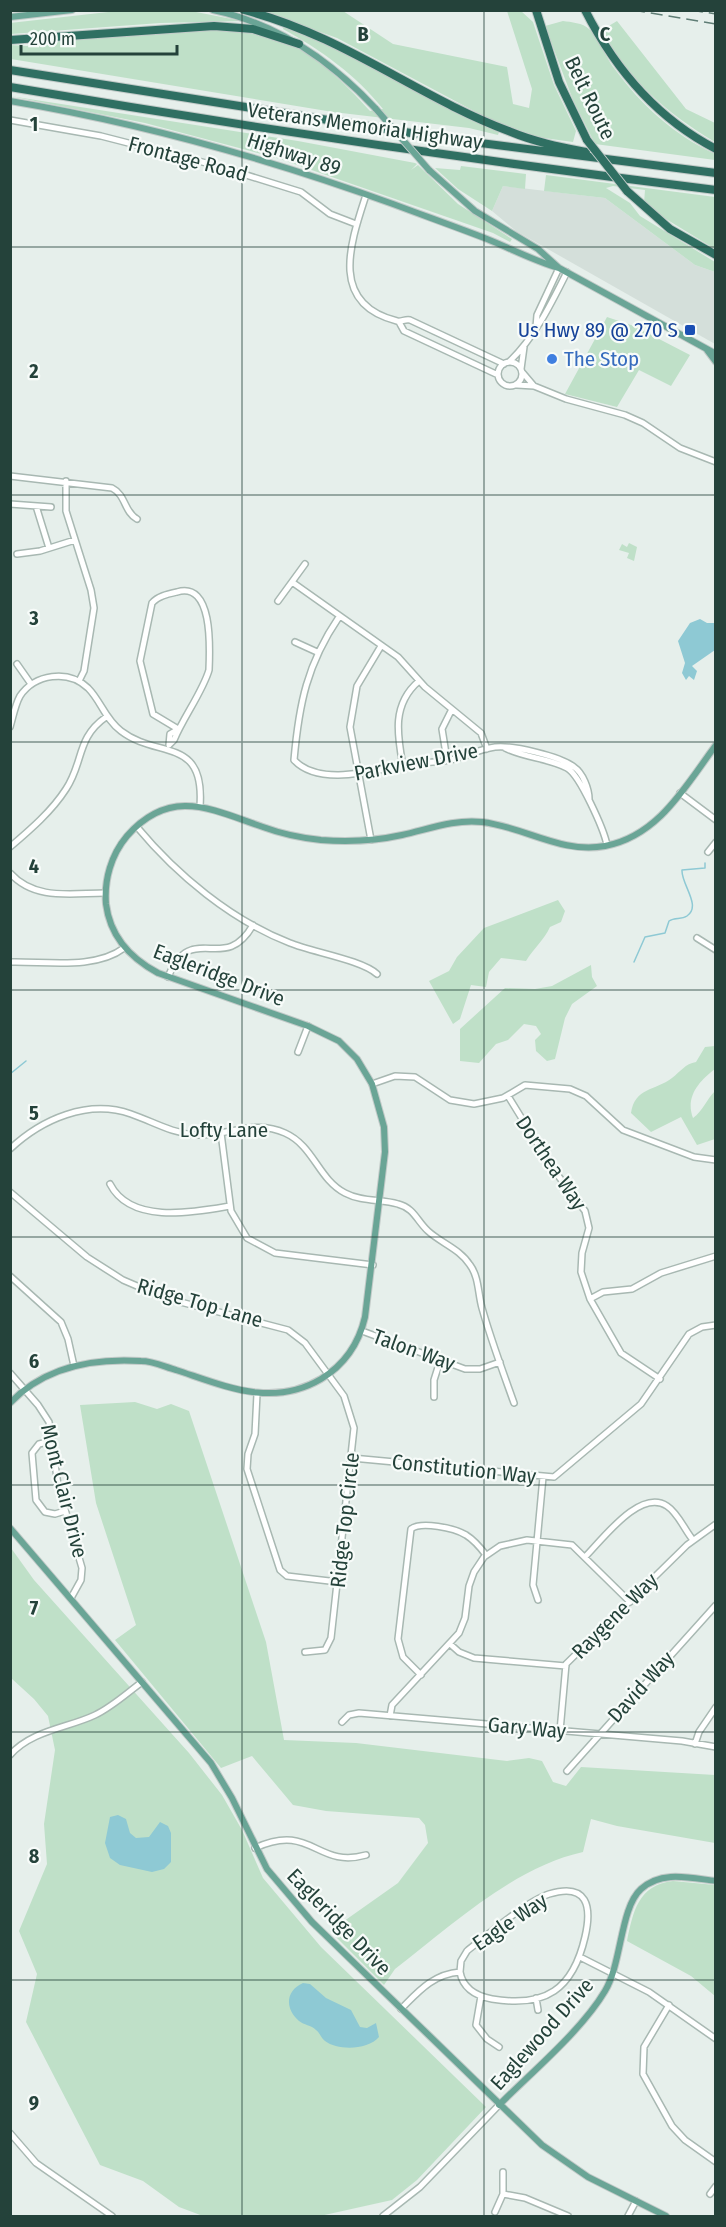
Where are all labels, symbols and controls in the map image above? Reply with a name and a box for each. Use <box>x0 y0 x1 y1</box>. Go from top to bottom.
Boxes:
scale bar <box>21 18 177 56</box>
text: B <box>357 22 369 46</box>
text: C <box>600 22 611 46</box>
text: 200 m <box>30 28 75 50</box>
street label: Belt Route <box>559 52 621 144</box>
street label: Veterans Memorial Highway <box>246 97 485 155</box>
text: 1 <box>30 112 38 136</box>
street label: Highway 89 <box>244 127 344 181</box>
street label: Frontage Road <box>125 131 251 187</box>
place label: Us Hwy 89 @ 270 S <box>518 317 678 343</box>
marker: Us Hwy 89 @ 270 S <box>683 323 697 337</box>
place label: The Stop <box>564 346 639 372</box>
marker: The Stop <box>545 352 559 366</box>
text: 2 <box>28 359 39 383</box>
text: 3 <box>28 606 39 630</box>
street label: Parkview Drive <box>352 737 480 787</box>
text: 4 <box>29 854 39 878</box>
street label: Eagleridge Drive <box>150 938 288 1012</box>
text: 5 <box>29 1101 39 1125</box>
street label: Dorthea Way <box>510 1111 592 1216</box>
street label: Lofty Lane <box>180 1117 268 1143</box>
street label: Ridge Top Lane <box>134 1273 266 1333</box>
street label: Talon Way <box>369 1323 459 1377</box>
text: 6 <box>29 1349 39 1373</box>
street label: Mont Clair Drive <box>35 1421 93 1561</box>
street label: Constitution Way <box>391 1448 538 1490</box>
street label: Ridge Top Circle <box>325 1451 365 1589</box>
street label: Raygene Way <box>566 1567 664 1665</box>
text: 7 <box>30 1596 39 1620</box>
street label: David Way <box>602 1645 680 1728</box>
street label: Gary Way <box>487 1712 568 1744</box>
text: 8 <box>29 1844 40 1868</box>
street label: Eagleridge Drive <box>282 1863 396 1981</box>
street label: Eagle Way <box>468 1887 553 1956</box>
street label: Eaglewood Drive <box>485 1973 599 2095</box>
text: 9 <box>29 2091 39 2115</box>

